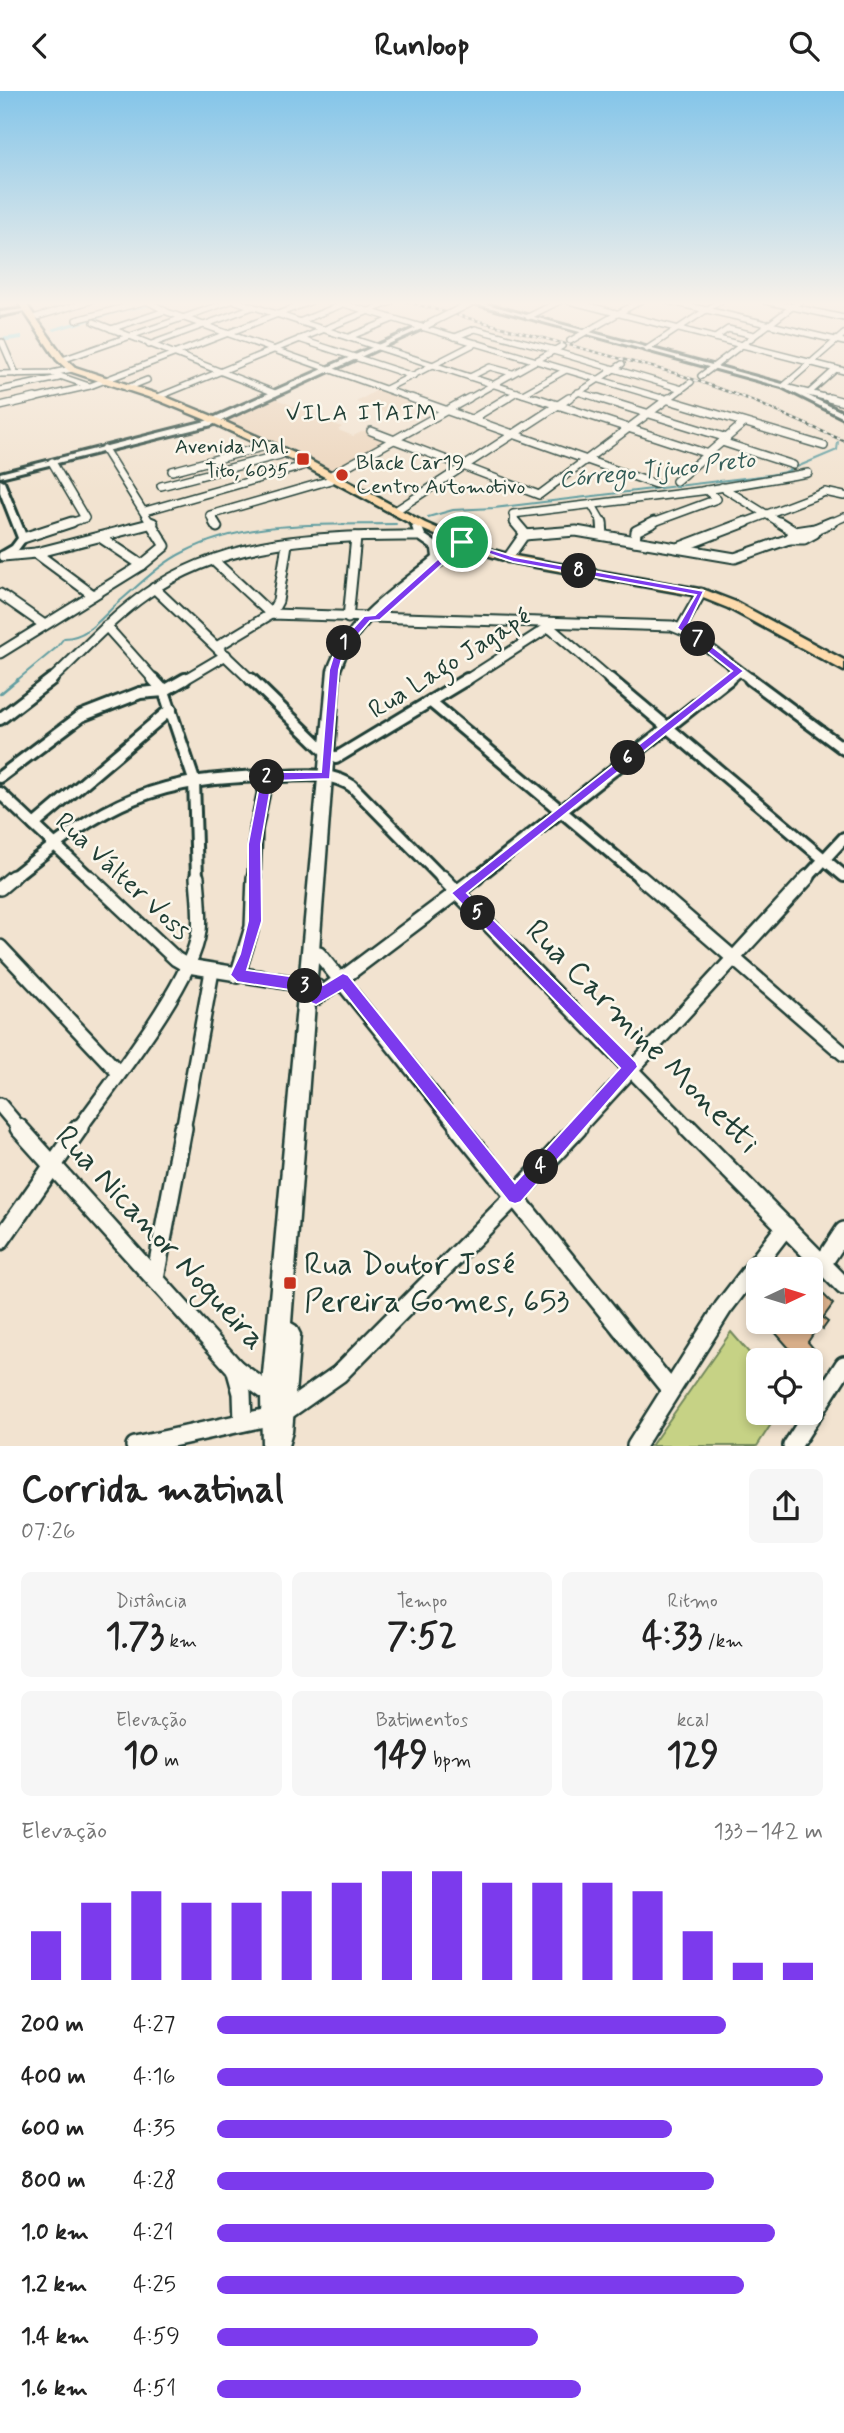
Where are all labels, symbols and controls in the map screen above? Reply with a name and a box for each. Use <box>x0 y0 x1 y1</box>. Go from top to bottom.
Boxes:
text: Runloop <box>374 25 470 67</box>
icon: back <box>21 27 59 65</box>
icon: search <box>785 27 823 65</box>
district label: VILA ITAIM <box>286 399 438 429</box>
place label: Avenida Mal. Tito, 6035 <box>175 433 289 485</box>
water label: Córrego Tijuco Preto <box>557 446 758 498</box>
place label: Black Car19 Centro Automotivo <box>356 449 525 501</box>
marker: Avenida Mal. Tito, 6035 <box>295 451 311 467</box>
marker: Black Car19 Centro Automotivo <box>334 467 350 483</box>
pin <box>432 512 492 572</box>
icon: arrive <box>443 523 481 561</box>
pin: 8 <box>562 553 596 589</box>
text: 8 <box>573 558 584 583</box>
street label: Rua Lago Jagapé <box>363 601 539 730</box>
pin: 7 <box>680 621 716 657</box>
pin: 1 <box>326 625 362 661</box>
text: 7 <box>692 626 703 651</box>
text: 1 <box>339 630 348 655</box>
pin: 6 <box>610 741 646 775</box>
text: 6 <box>623 745 632 770</box>
pin: 2 <box>250 759 284 795</box>
text: 2 <box>262 764 271 789</box>
street label: Rua Válter Voss <box>47 805 197 949</box>
pin: 5 <box>461 895 496 931</box>
text: 5 <box>472 900 483 925</box>
street label: Rua Carmine Monetti <box>516 911 768 1163</box>
pin: 3 <box>288 969 322 1003</box>
text: 3 <box>300 973 309 998</box>
street label: Rua Nicanor Nogueira <box>44 1117 275 1361</box>
pin: 4 <box>524 1149 558 1185</box>
text: 4 <box>535 1154 546 1179</box>
place label: Rua Doutor José Pereira Gomes, 653 <box>304 1244 570 1323</box>
north arrow <box>746 1257 822 1333</box>
map controls <box>746 1257 823 1425</box>
marker: Rua Doutor José Pereira Gomes, 653 <box>282 1275 298 1291</box>
button: locate <box>746 1348 823 1425</box>
text: Corrida matinal <box>21 1466 284 1515</box>
button: share <box>749 1469 823 1543</box>
text: 07:26 <box>21 1517 76 1547</box>
text: Distância <box>116 1589 187 1614</box>
text: Tempo <box>397 1589 447 1614</box>
text: Ritmo <box>668 1589 718 1614</box>
text: 1.73 <box>105 1614 164 1660</box>
text: 7:52 <box>387 1614 457 1660</box>
text: 4:33 <box>642 1614 702 1660</box>
text: km <box>164 1629 197 1654</box>
text: /km <box>702 1629 743 1654</box>
text: Elevação <box>116 1708 187 1733</box>
text: Batimentos <box>376 1708 468 1733</box>
text: kcal <box>677 1708 709 1733</box>
text: 10 <box>123 1733 159 1779</box>
text: 149 <box>373 1733 428 1779</box>
text: 129 <box>666 1733 719 1779</box>
text: m <box>159 1748 179 1773</box>
text: bpm <box>428 1748 471 1773</box>
text: Elevação <box>21 1817 107 1847</box>
text: 133–142 m <box>713 1817 823 1847</box>
text: 200 m <box>21 2010 84 2040</box>
text: 4:27 <box>133 2010 175 2040</box>
text: 400 m <box>21 2062 86 2092</box>
text: 4:16 <box>133 2062 176 2092</box>
text: 600 m <box>21 2114 84 2144</box>
text: 4:35 <box>133 2114 175 2144</box>
text: 800 m <box>21 2166 85 2196</box>
text: 4:28 <box>133 2166 176 2196</box>
text: 1.0 km <box>21 2218 89 2248</box>
text: 4:21 <box>133 2218 174 2248</box>
text: 1.2 km <box>21 2270 87 2300</box>
text: 4:25 <box>133 2270 176 2300</box>
text: 1.4 km <box>21 2322 89 2352</box>
text: 4:59 <box>133 2322 180 2352</box>
text: 1.6 km <box>21 2374 88 2404</box>
text: 4:51 <box>133 2374 176 2404</box>

